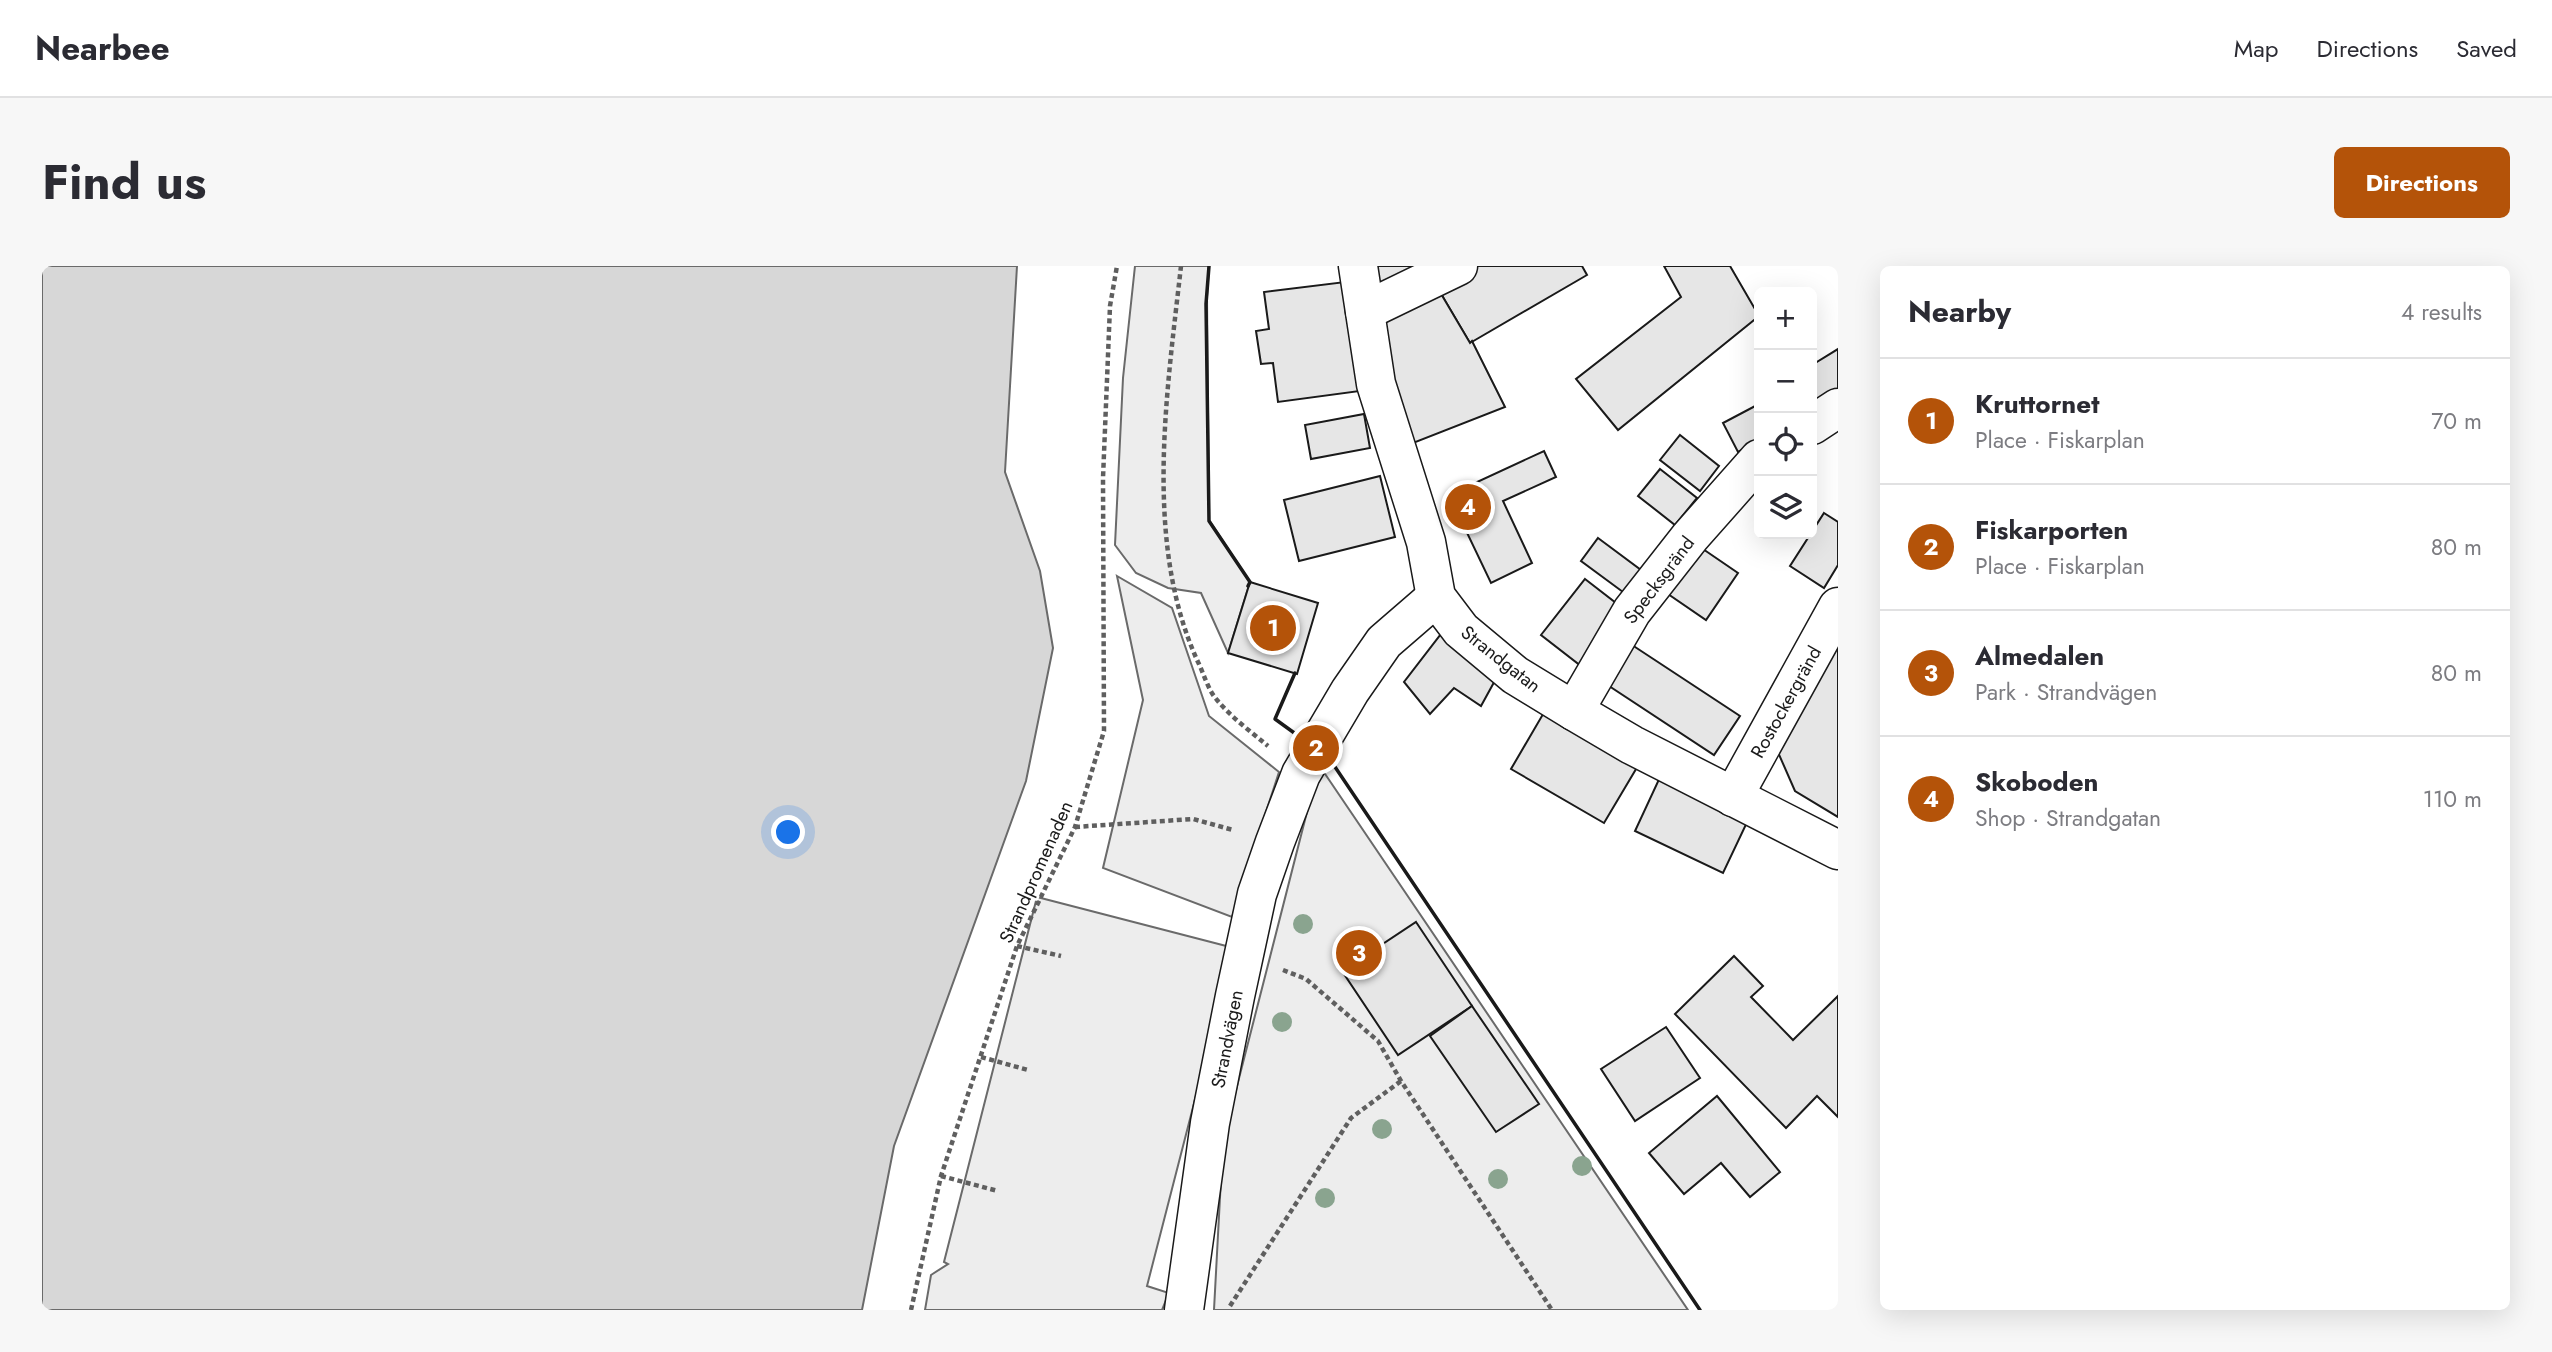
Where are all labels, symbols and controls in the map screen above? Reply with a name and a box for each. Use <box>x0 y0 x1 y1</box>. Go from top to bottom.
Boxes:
text: Nearbee <box>35 25 170 72</box>
text: Map <box>2234 31 2279 66</box>
text: Directions <box>2317 31 2418 66</box>
text: Saved <box>2456 31 2517 66</box>
text: Find us <box>42 147 206 217</box>
button: Directions <box>2334 147 2510 218</box>
map controls <box>1754 287 1817 539</box>
button: + <box>1754 287 1817 350</box>
text: Nearby <box>1908 290 2011 333</box>
text: 4 results <box>2401 295 2482 329</box>
button: − <box>1754 350 1817 413</box>
text: Kruttornet <box>1975 385 2100 423</box>
text: 1 <box>1925 404 1937 438</box>
text: 70 m <box>2431 404 2482 438</box>
button: locate <box>1754 413 1817 476</box>
text: Place · Fiskarplan <box>1975 423 2145 457</box>
button: layers <box>1754 476 1817 539</box>
pin: 4 <box>1445 481 1491 533</box>
text: Fiskarporten <box>1975 511 2128 549</box>
text: 2 <box>1923 530 1939 564</box>
text: 80 m <box>2431 530 2482 564</box>
street label: Specksgränd <box>1617 531 1701 629</box>
text: Place · Fiskarplan <box>1975 549 2145 583</box>
pin: 1 <box>1250 602 1296 654</box>
street label: Strandgatan <box>1455 619 1547 699</box>
text: Almedalen <box>1975 637 2104 675</box>
street label: Rostockergränd <box>1744 641 1828 763</box>
text: 3 <box>1924 656 1938 690</box>
text: 80 m <box>2431 656 2482 690</box>
text: Park · Strandvägen <box>1975 675 2157 709</box>
pin: 2 <box>1293 722 1339 774</box>
text: Skoboden <box>1975 763 2098 801</box>
text: 4 <box>1923 782 1939 816</box>
text: 110 m <box>2423 782 2482 816</box>
street label: Strandpromenaden <box>993 797 1079 947</box>
text: Shop · Strandgatan <box>1975 801 2161 835</box>
your location <box>771 815 805 849</box>
pin: 3 <box>1336 927 1382 979</box>
street label: Strandvägen <box>1204 988 1250 1090</box>

